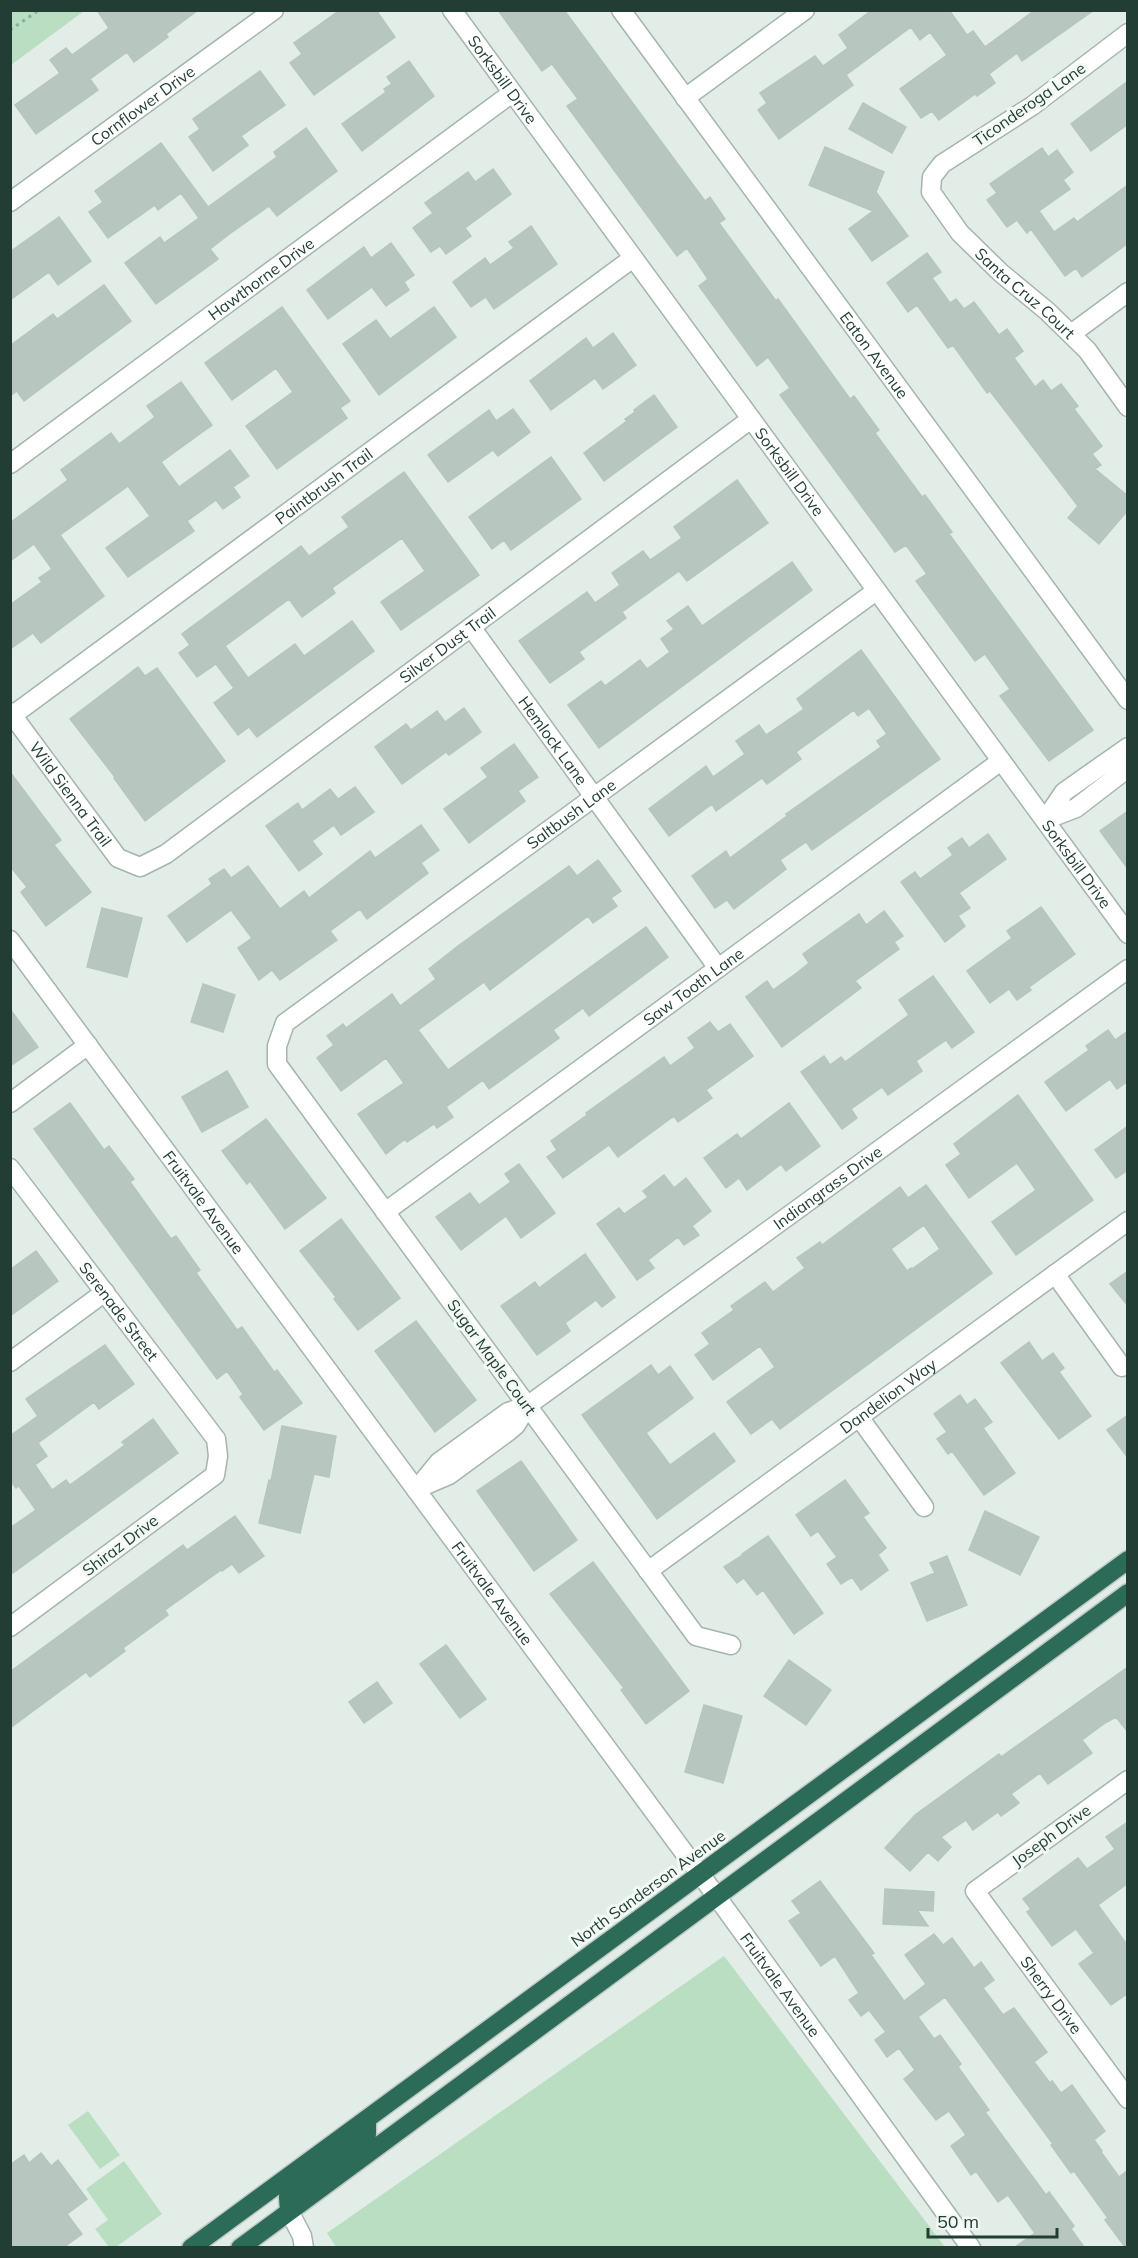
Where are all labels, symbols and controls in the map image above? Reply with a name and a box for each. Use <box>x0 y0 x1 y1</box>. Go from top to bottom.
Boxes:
street label: Sorksbill Drive <box>464 31 542 128</box>
street label: Ticonderoga Lane <box>969 58 1089 150</box>
street label: Cornflower Drive <box>87 61 199 150</box>
street label: Hawthorne Drive <box>204 233 318 324</box>
street label: Santa Cruz Court <box>971 243 1080 343</box>
street label: Eaton Avenue <box>836 307 913 402</box>
street label: Sorksbill Drive <box>751 423 829 520</box>
street label: Paintbrush Trail <box>271 443 376 528</box>
street label: Silver Dust Trail <box>395 602 499 687</box>
street label: Hemlock Lane <box>514 692 592 789</box>
street label: Wild Sienna Trail <box>25 738 116 850</box>
street label: Saltbush Lane <box>523 775 620 853</box>
street label: Sorksbill Drive <box>1038 816 1116 912</box>
street label: Saw Tooth Lane <box>639 943 747 1030</box>
street label: Indiangrass Drive <box>769 1141 886 1234</box>
street label: Fruitvale Avenue <box>159 1146 249 1258</box>
street label: Serenade Street <box>75 1258 163 1365</box>
street label: Sugar Maple Court <box>443 1295 541 1419</box>
street label: Dandelion Way <box>836 1354 941 1438</box>
street label: Shiraz Drive <box>78 1510 162 1580</box>
street label: Fruitvale Avenue <box>448 1537 537 1649</box>
street label: Joseph Drive <box>1008 1800 1094 1870</box>
street label: North Sanderson Avenue <box>567 1825 729 1951</box>
street label: Fruitvale Avenue <box>736 1929 825 2041</box>
street label: Sherry Drive <box>1016 1952 1087 2038</box>
scale bar <box>928 2201 1057 2239</box>
text: 50 m <box>937 2210 979 2233</box>

